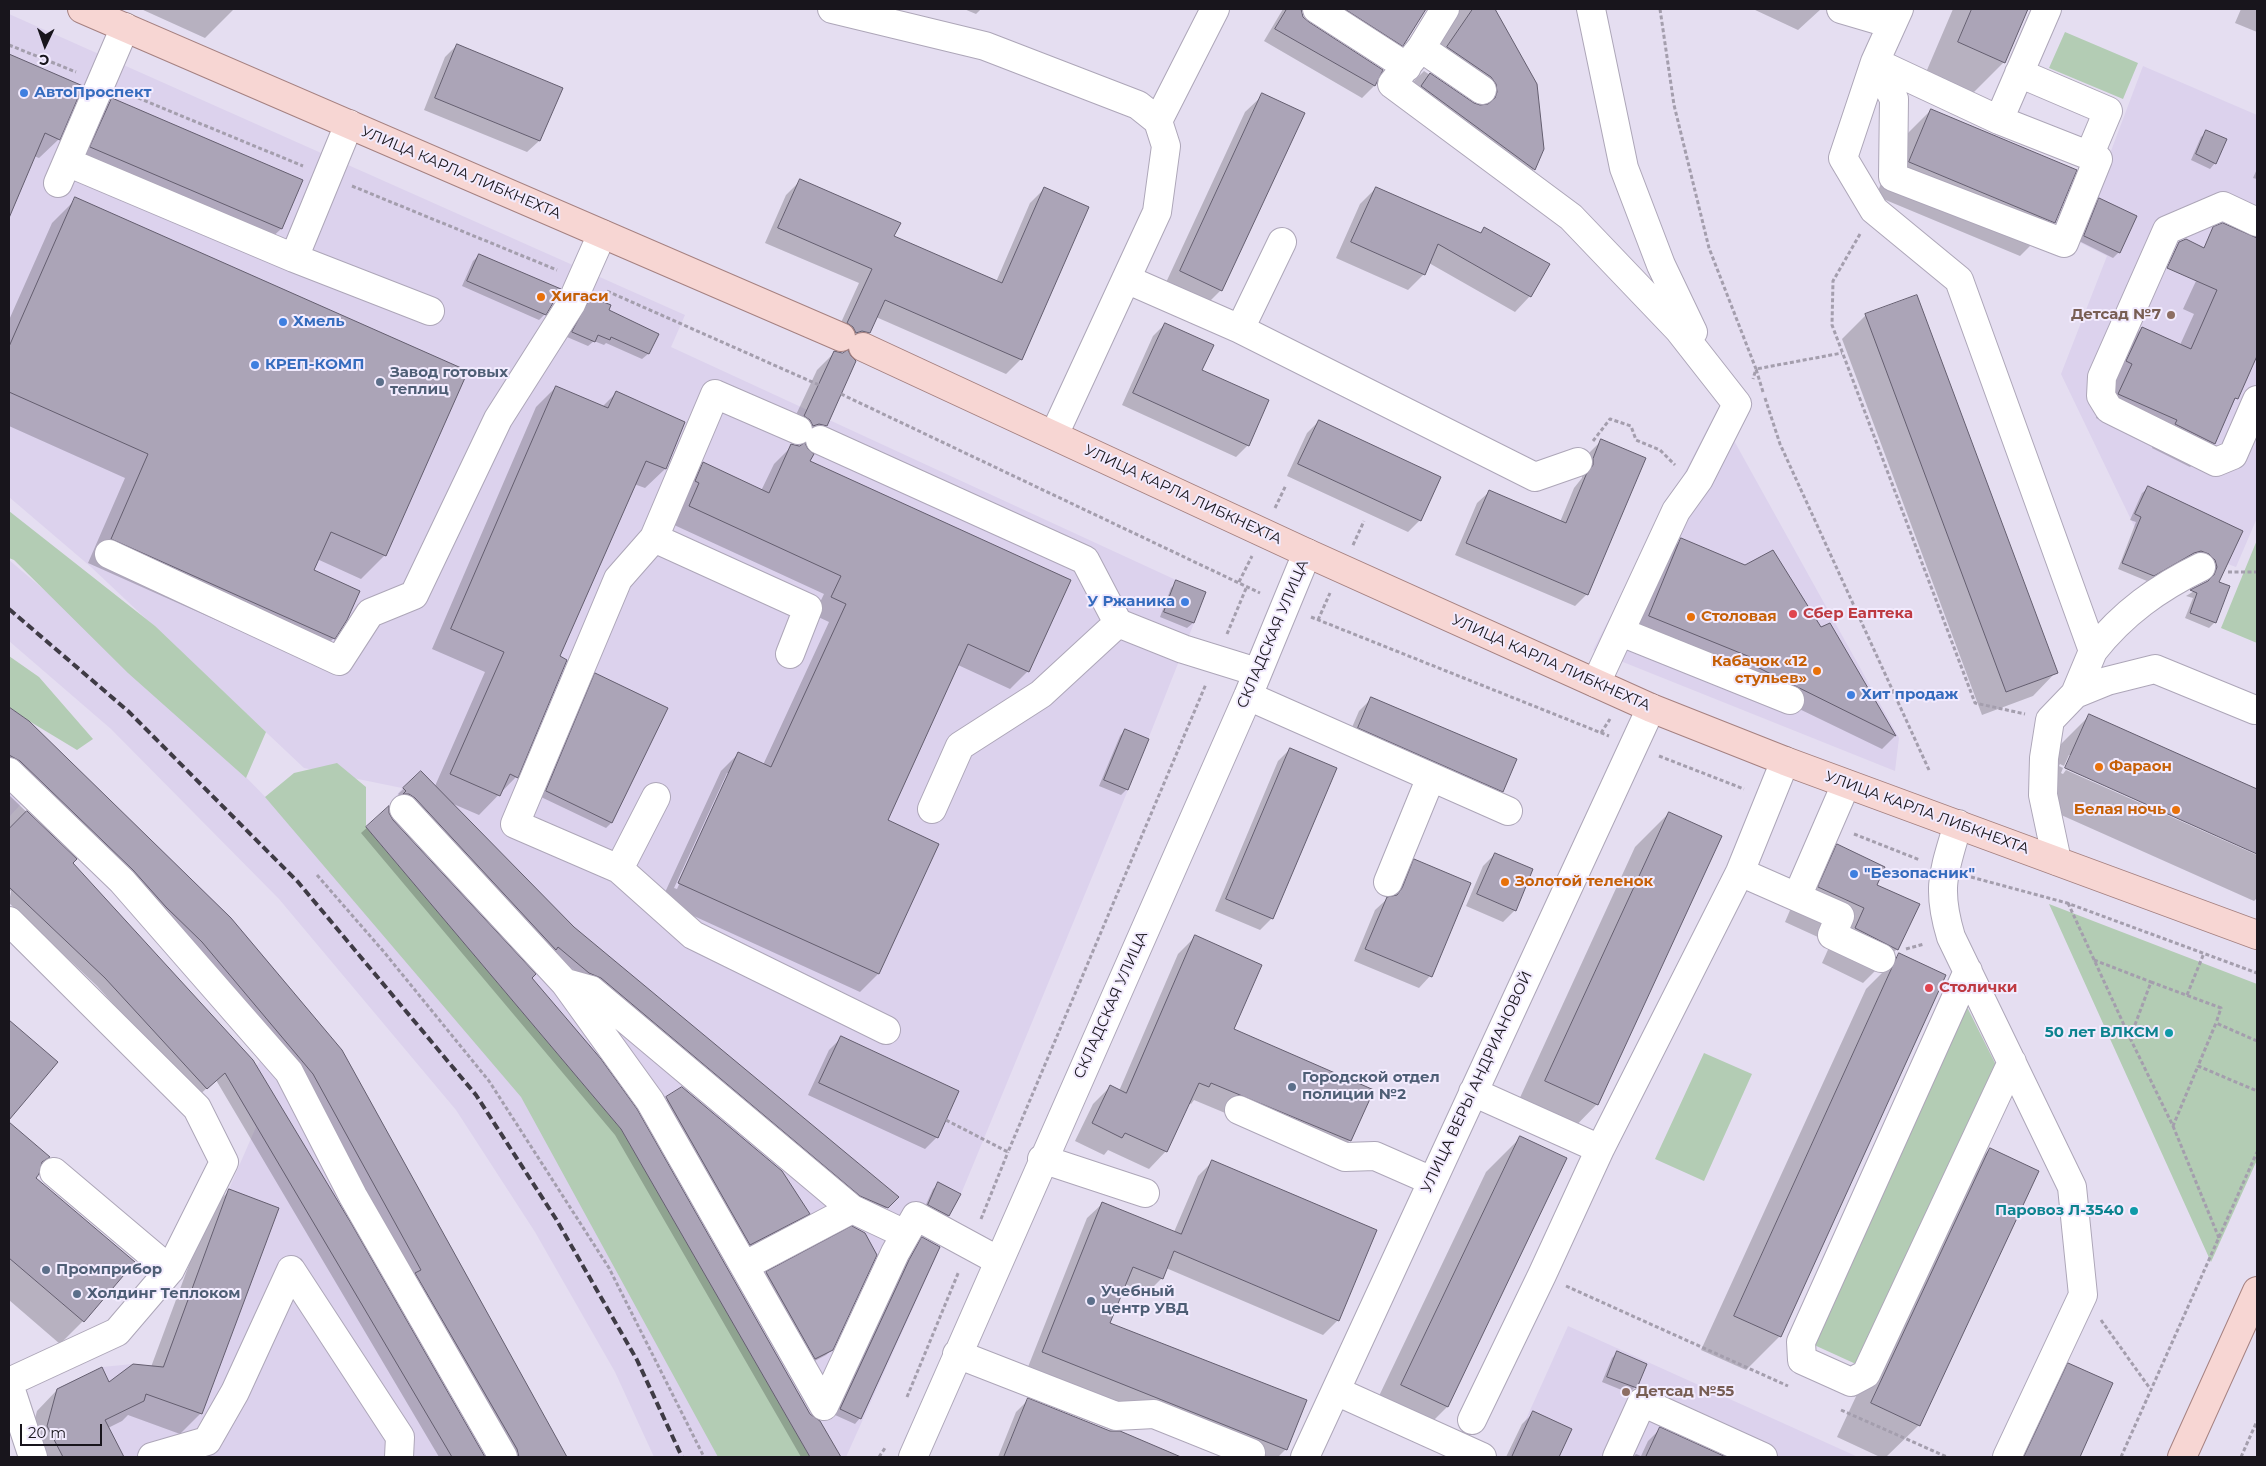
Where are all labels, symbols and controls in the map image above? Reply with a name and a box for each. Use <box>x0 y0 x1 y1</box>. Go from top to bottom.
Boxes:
north arrow <box>20 20 70 70</box>
text: С <box>39 51 50 69</box>
place label: АвтоПроспект <box>34 84 152 102</box>
marker: АвтоПроспект <box>18 87 30 99</box>
street label: УЛИЦА КАРЛА ЛИБКНЕХТА <box>358 123 564 223</box>
place label: Хигаси <box>551 288 609 306</box>
marker: Хигаси <box>535 291 547 303</box>
place label: Детсад №7 <box>2071 306 2161 324</box>
marker: Детсад №7 <box>2165 309 2177 321</box>
place label: Хмель <box>293 313 345 331</box>
marker: Хмель <box>277 316 289 328</box>
place label: КРЕП-КОМП <box>265 356 364 374</box>
marker: КРЕП-КОМП <box>249 359 261 371</box>
place label: Завод готовых теплиц <box>390 364 508 399</box>
marker: Завод готовых теплиц <box>374 376 386 388</box>
street label: УЛИЦА КАРЛА ЛИБКНЕХТА <box>1081 441 1285 549</box>
street label: СКЛАДСКАЯ УЛИЦА <box>1233 557 1313 711</box>
place label: У Ржаника <box>1087 593 1175 611</box>
marker: У Ржаника <box>1179 596 1191 608</box>
place label: Сбер Еаптека <box>1803 605 1913 623</box>
place label: Столовая <box>1701 608 1777 626</box>
marker: Сбер Еаптека <box>1787 608 1799 620</box>
street label: УЛИЦА КАРЛА ЛИБКНЕХТА <box>1449 611 1653 715</box>
marker: Столовая <box>1685 611 1697 623</box>
place label: Кабачок «12 стульев» <box>1712 653 1807 688</box>
marker: Кабачок «12 стульев» <box>1811 665 1823 677</box>
place label: Хит продаж <box>1861 686 1958 704</box>
marker: Хит продаж <box>1845 689 1857 701</box>
place label: Фараон <box>2109 758 2172 776</box>
marker: Фараон <box>2093 761 2105 773</box>
street label: УЛИЦА КАРЛА ЛИБКНЕХТА <box>1823 768 2031 858</box>
place label: Белая ночь <box>2074 801 2166 819</box>
marker: Белая ночь <box>2170 804 2182 816</box>
place label: "Безопасник" <box>1864 865 1975 883</box>
marker: "Безопасник" <box>1848 868 1860 880</box>
place label: Золотой теленок <box>1515 873 1653 891</box>
marker: Золотой теленок <box>1499 876 1511 888</box>
street label: СКЛАДСКАЯ УЛИЦА <box>1070 928 1152 1082</box>
street label: УЛИЦА ВЕРЫ АНДРИАНОВОЙ <box>1418 968 1536 1196</box>
place label: Столички <box>1939 979 2017 997</box>
marker: Столички <box>1923 982 1935 994</box>
place label: 50 лет ВЛКСМ <box>2045 1024 2159 1042</box>
marker: 50 лет ВЛКСМ <box>2163 1027 2175 1039</box>
place label: Городской отдел полиции №2 <box>1302 1069 1440 1104</box>
marker: Городской отдел полиции №2 <box>1286 1081 1298 1093</box>
place label: Паровоз Л-3540 <box>1995 1202 2124 1220</box>
marker: Паровоз Л-3540 <box>2128 1205 2140 1217</box>
place label: Промприбор <box>56 1261 162 1279</box>
marker: Промприбор <box>40 1264 52 1276</box>
place label: Учебный центр УВД <box>1101 1283 1189 1318</box>
place label: Холдинг Теплоком <box>87 1285 240 1303</box>
marker: Холдинг Теплоком <box>71 1288 83 1300</box>
marker: Учебный центр УВД <box>1085 1295 1097 1307</box>
place label: Детсад №55 <box>1636 1383 1734 1401</box>
marker: Детсад №55 <box>1620 1386 1632 1398</box>
scale bar <box>22 1414 105 1446</box>
text: 20 m <box>28 1423 66 1442</box>

